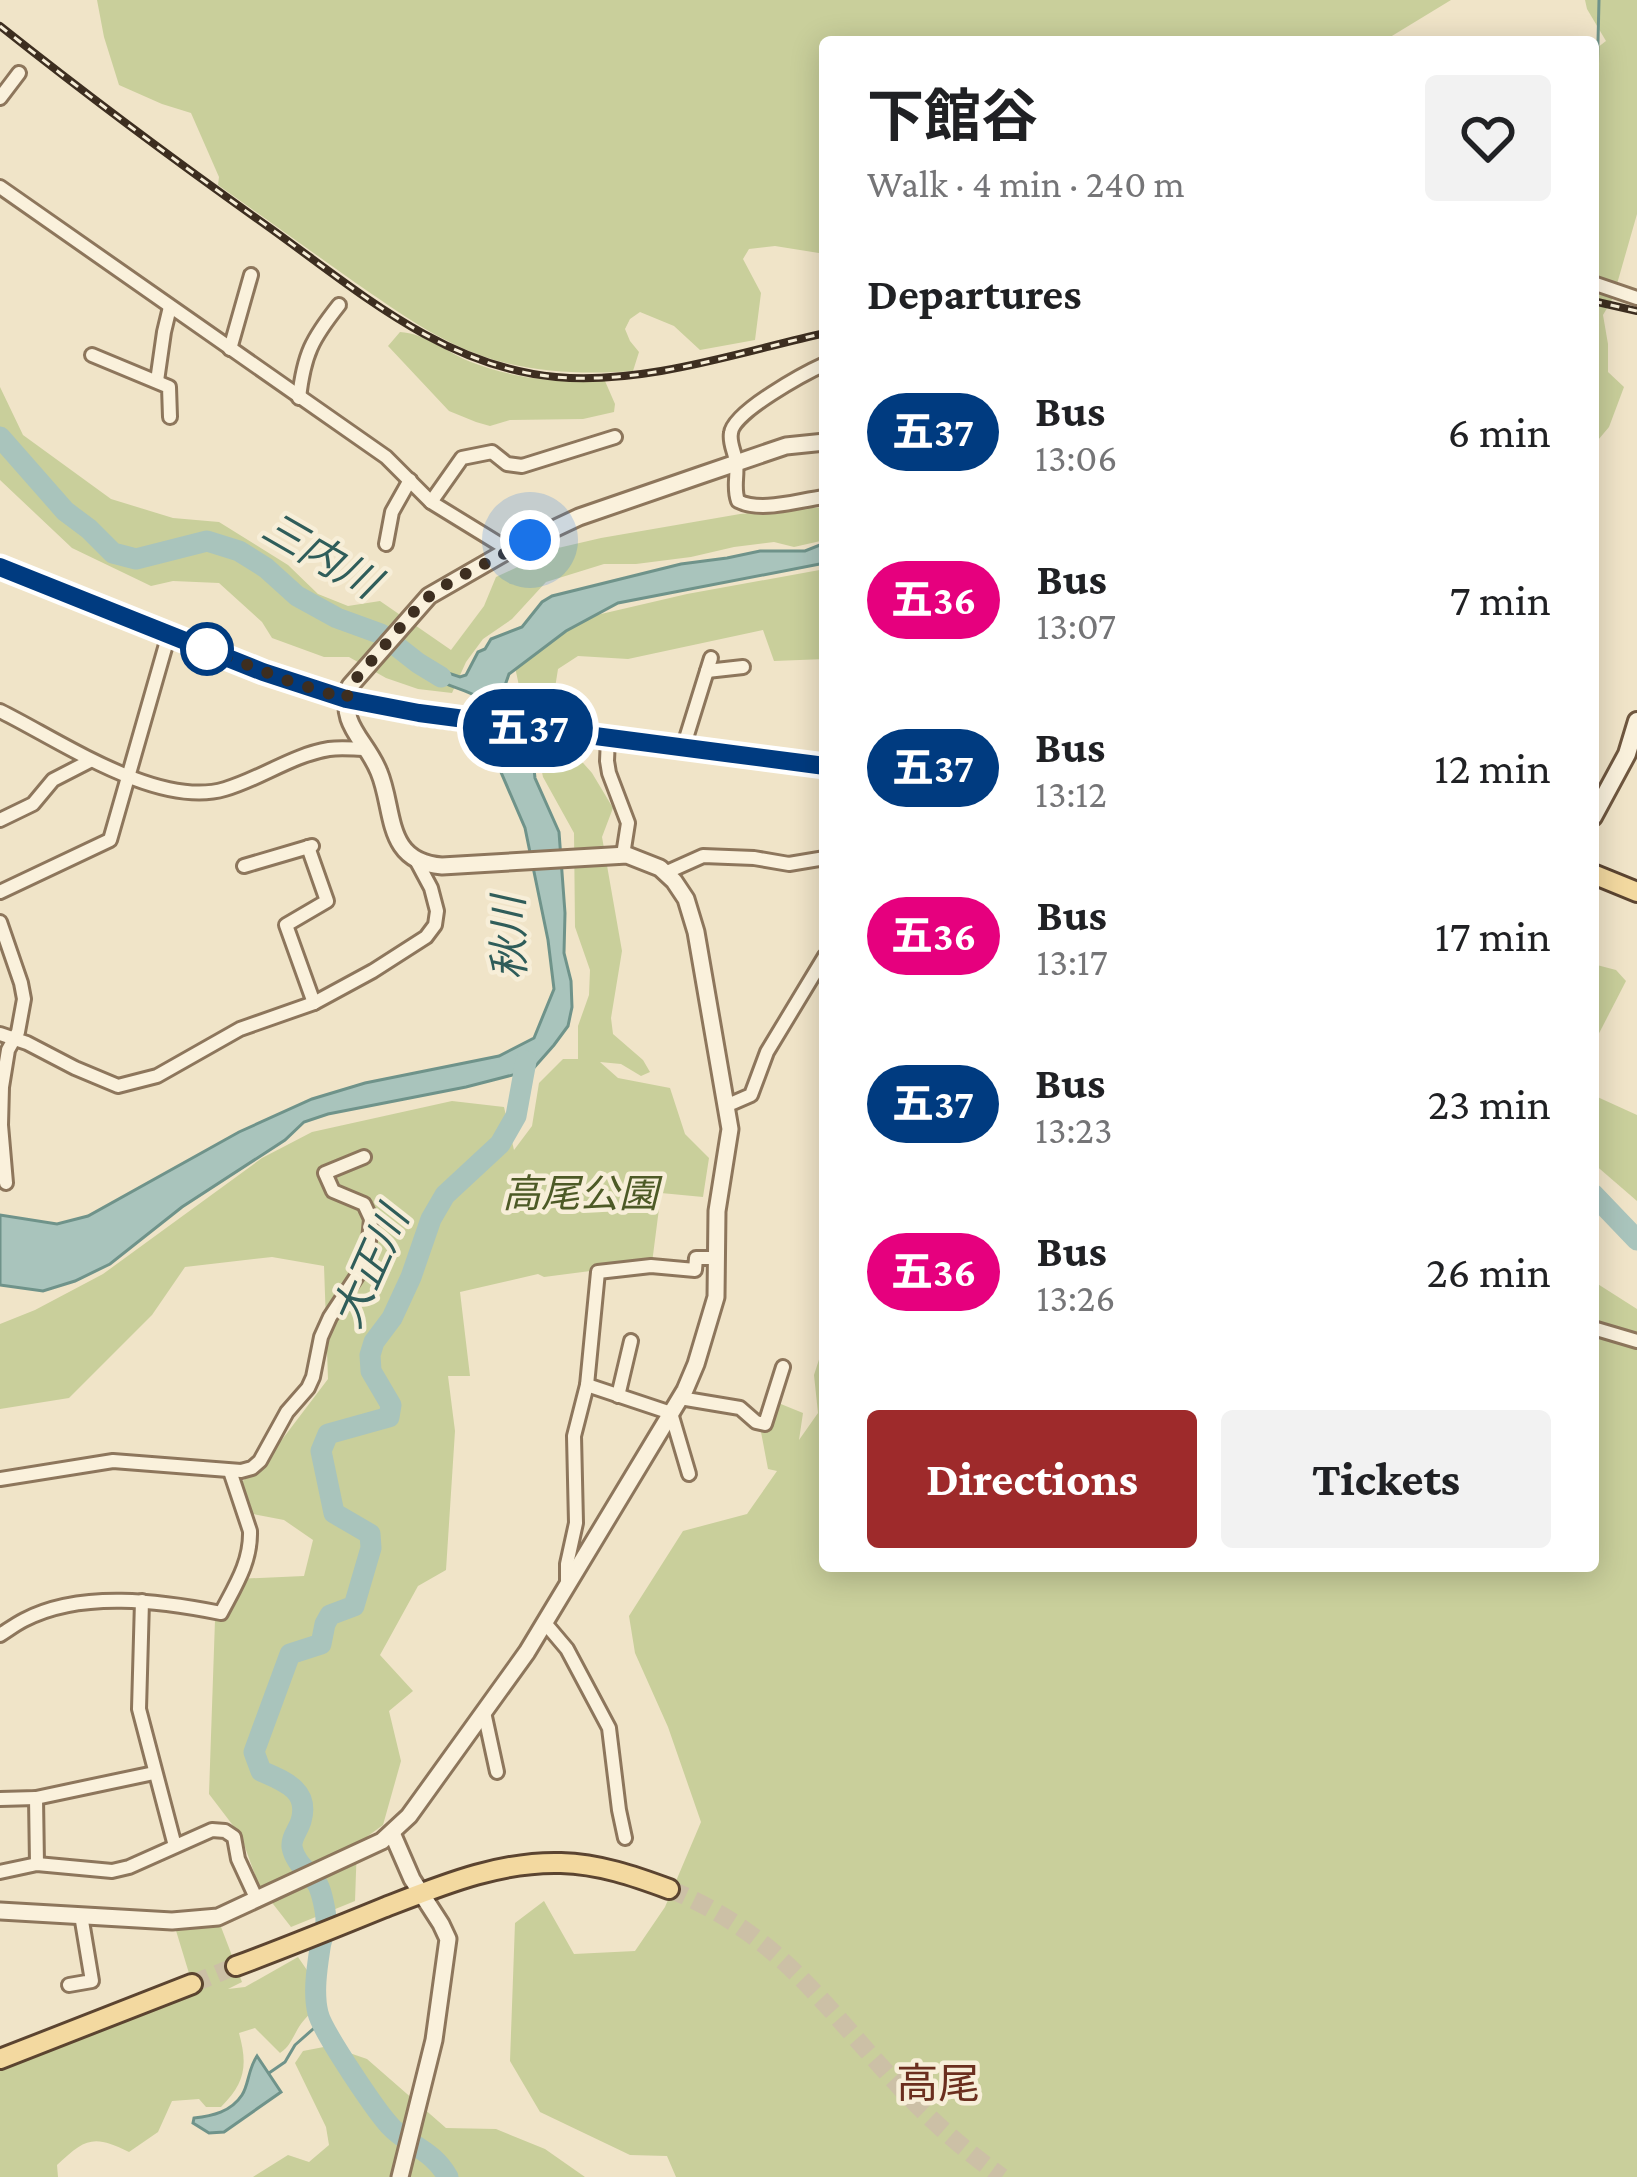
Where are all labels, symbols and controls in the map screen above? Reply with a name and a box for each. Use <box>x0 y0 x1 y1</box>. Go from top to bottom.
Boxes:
button: heart <box>1425 75 1551 201</box>
text: 下館谷 <box>867 85 1038 148</box>
text: Walk · 4 min · 240 m <box>867 162 1185 205</box>
text: Departures <box>867 269 1082 319</box>
text: Bus <box>1035 386 1105 436</box>
text: 6 min <box>1448 407 1551 457</box>
text: 五37 <box>892 408 974 455</box>
text: 13:06 <box>1035 436 1117 479</box>
water label: 三内川 <box>255 503 391 609</box>
your location <box>500 510 560 570</box>
text: Bus <box>1036 554 1107 604</box>
text: 7 min <box>1450 575 1551 625</box>
text: 五36 <box>891 576 976 623</box>
text: 13:07 <box>1036 604 1116 647</box>
unlabelled marker <box>182 624 232 674</box>
line badge: 五37 <box>459 689 597 767</box>
text: 五37 <box>487 704 569 751</box>
text: Bus <box>1035 722 1105 772</box>
text: 12 min <box>1434 743 1551 793</box>
text: 五37 <box>892 744 974 791</box>
text: 13:12 <box>1035 772 1107 815</box>
text: Bus <box>1036 890 1107 940</box>
water label: 秋川 <box>485 892 533 980</box>
text: 17 min <box>1435 911 1551 961</box>
text: 五36 <box>891 912 976 959</box>
text: 13:17 <box>1036 940 1108 983</box>
text: Bus <box>1035 1058 1105 1108</box>
text: 23 min <box>1428 1079 1551 1129</box>
text: 五37 <box>892 1080 974 1127</box>
text: 13:23 <box>1035 1108 1112 1151</box>
park label: 高尾公園 <box>502 1172 663 1215</box>
water label: 大正川 <box>323 1196 419 1334</box>
text: Bus <box>1036 1226 1107 1276</box>
text: 26 min <box>1426 1247 1551 1297</box>
text: 五36 <box>891 1248 976 1295</box>
text: 13:26 <box>1036 1276 1115 1319</box>
button: Directions <box>867 1410 1197 1548</box>
button: Tickets <box>1221 1410 1551 1548</box>
district label: 高尾 <box>896 2060 980 2107</box>

